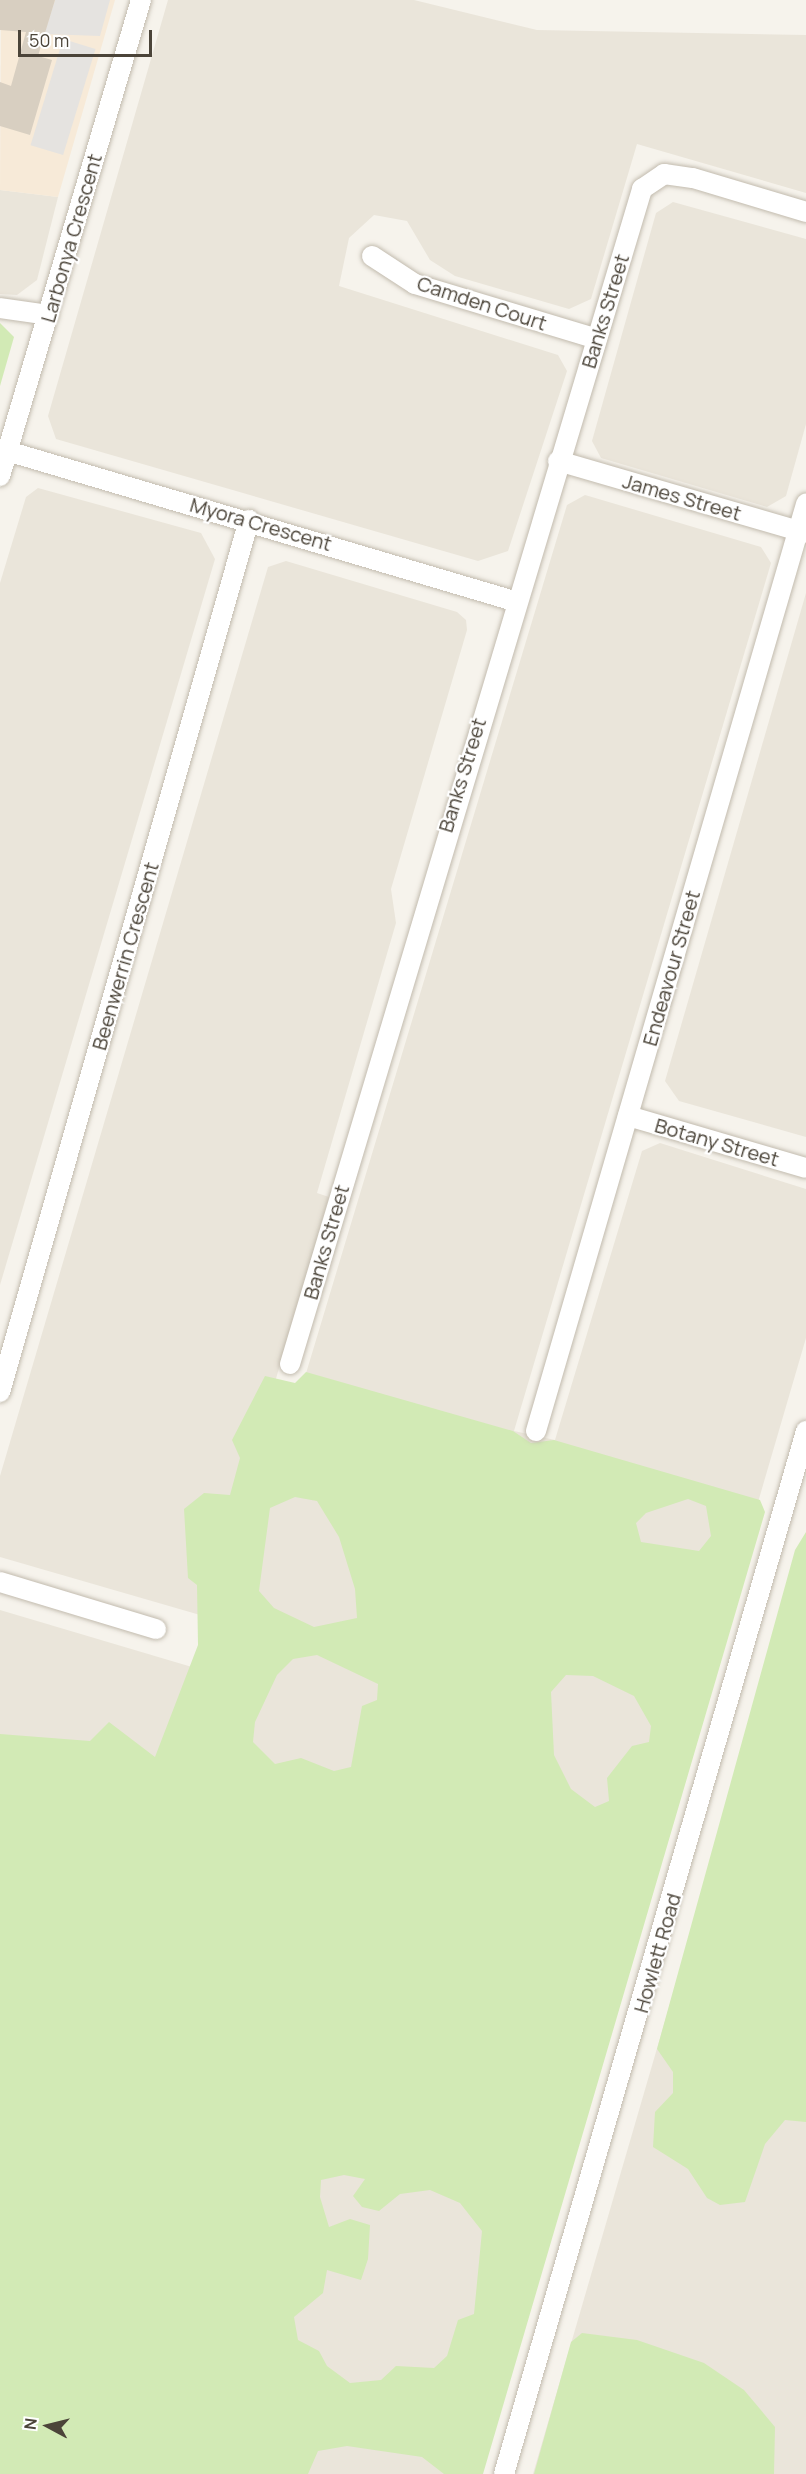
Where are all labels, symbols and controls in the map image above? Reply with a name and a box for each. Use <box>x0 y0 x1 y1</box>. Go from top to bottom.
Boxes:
scale bar <box>21 18 154 56</box>
text: 50 m <box>29 28 69 52</box>
street label: Larbonya Crescent <box>35 151 107 325</box>
street label: Banks Street <box>576 251 634 371</box>
street label: Camden Court <box>414 271 550 335</box>
street label: James Street <box>620 469 744 525</box>
street label: Myora Crescent <box>187 492 335 556</box>
street label: Banks Street <box>433 715 491 835</box>
street label: Beenwerrin Crescent <box>87 859 163 1053</box>
street label: Endeavour Street <box>637 887 705 1049</box>
street label: Botany Street <box>652 1113 782 1171</box>
street label: Banks Street <box>298 1182 354 1302</box>
street label: Howlett Road <box>629 1891 685 2015</box>
north arrow <box>18 2396 78 2456</box>
text: N <box>19 2417 42 2431</box>

